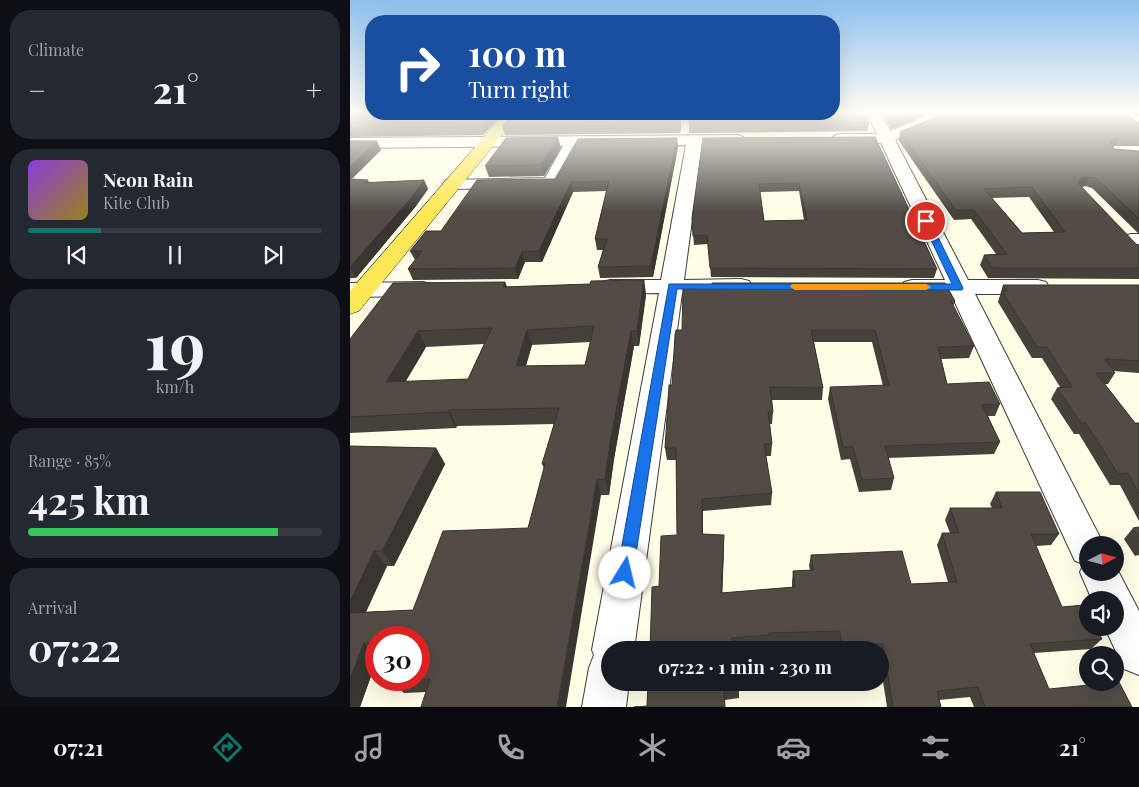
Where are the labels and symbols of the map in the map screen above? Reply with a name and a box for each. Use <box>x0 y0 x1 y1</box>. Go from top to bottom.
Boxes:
pin <box>905 200 947 242</box>
north arrow <box>1079 536 1124 581</box>
position arrow <box>598 546 650 598</box>
speed limit sign: 30 <box>365 626 430 691</box>

